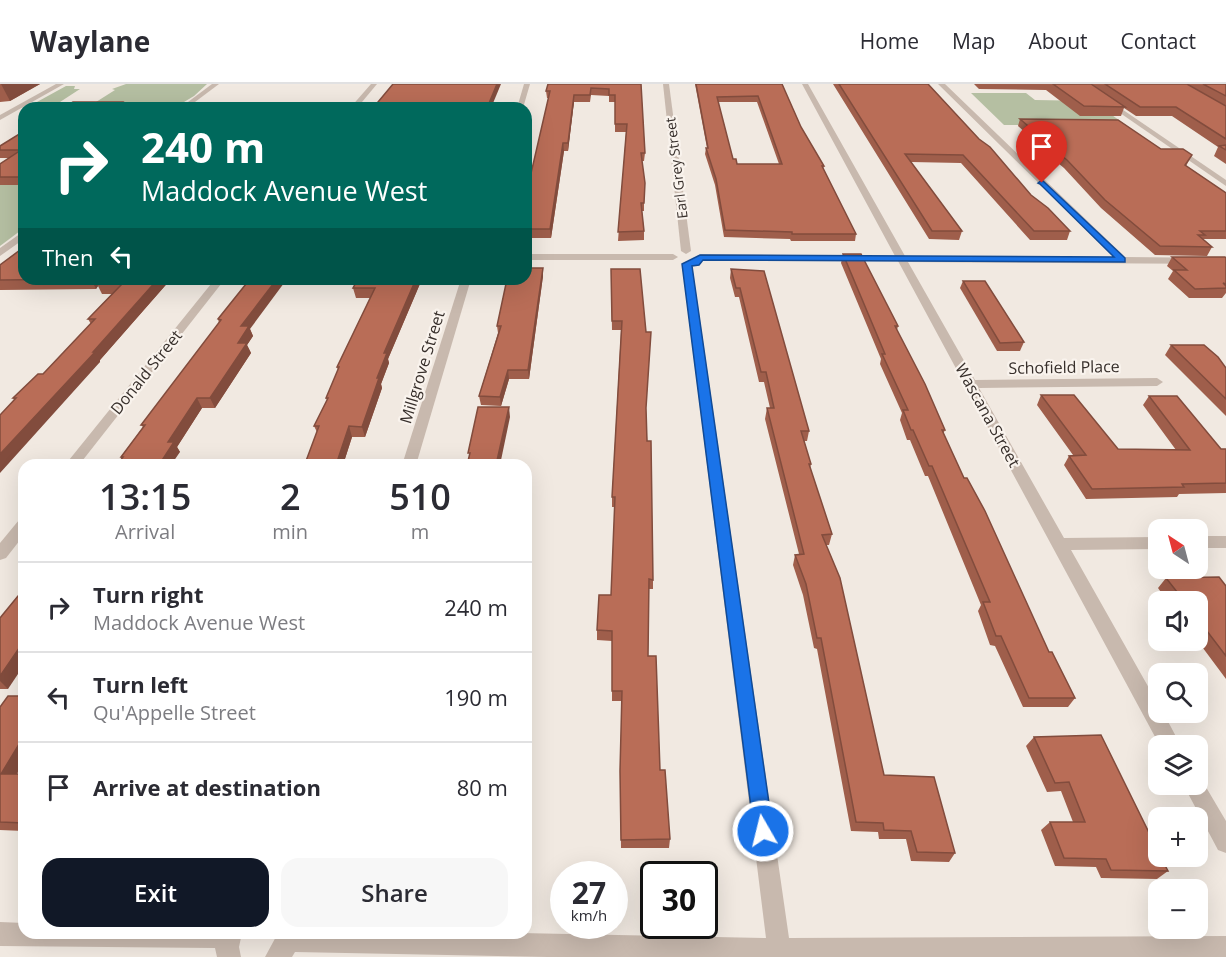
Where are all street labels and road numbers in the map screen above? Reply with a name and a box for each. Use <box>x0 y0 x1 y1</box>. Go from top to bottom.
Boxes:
street label: Earl Grey Street <box>660 116 692 220</box>
street label: Millgrove Street <box>394 307 450 426</box>
street label: Donald Street <box>105 325 187 419</box>
street label: Schofield Place <box>1008 355 1120 379</box>
street label: Wascana Street <box>950 359 1026 471</box>

